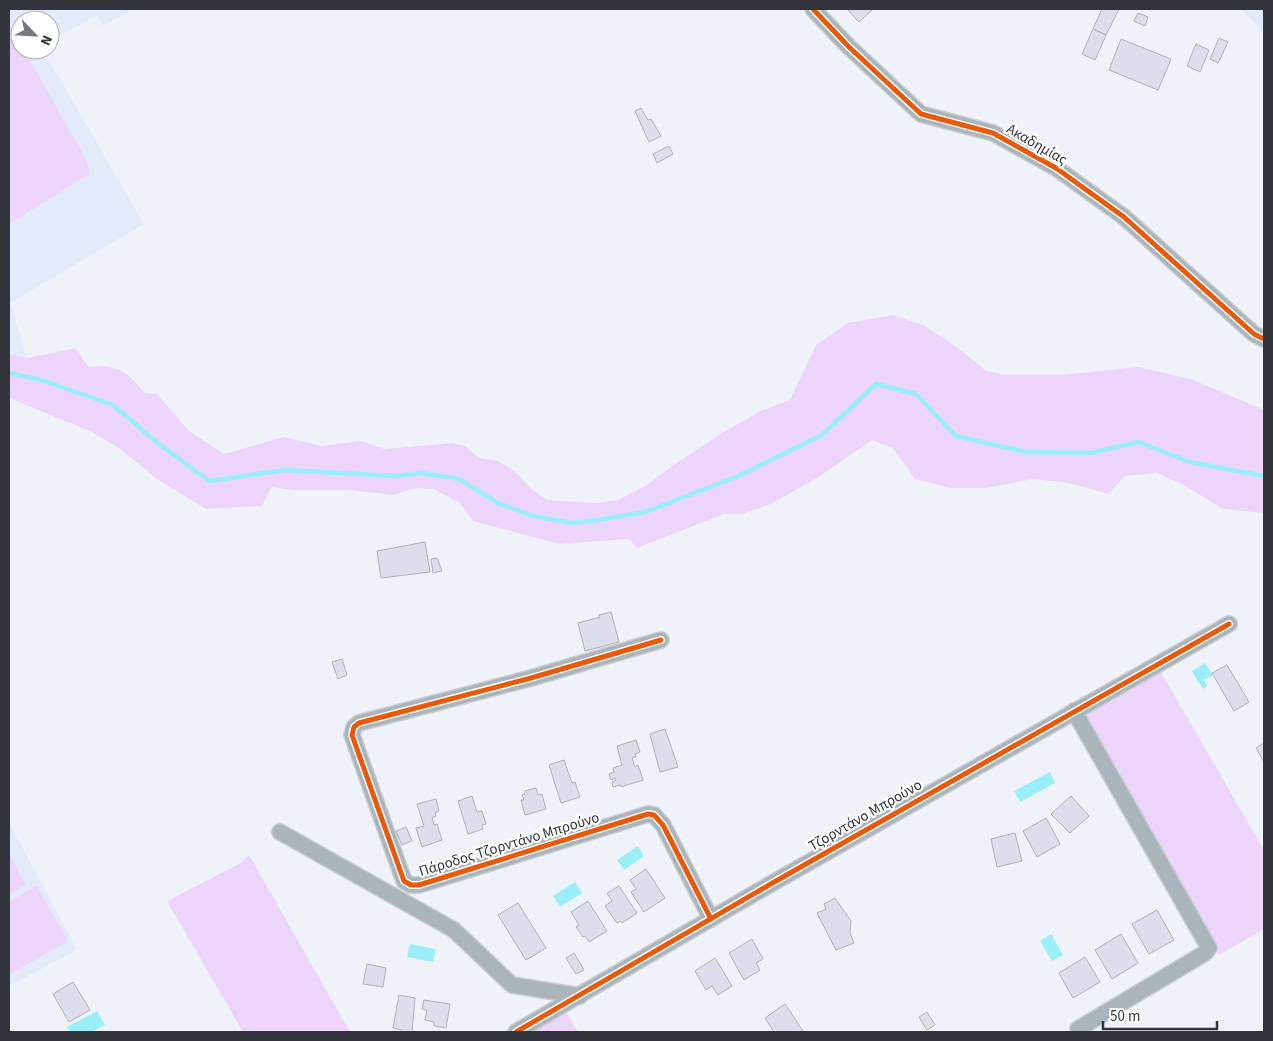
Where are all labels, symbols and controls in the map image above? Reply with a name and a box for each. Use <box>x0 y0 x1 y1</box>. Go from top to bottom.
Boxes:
north arrow <box>10 10 60 60</box>
text: N <box>35 32 57 49</box>
street label: Ακαδημίας <box>1003 119 1071 171</box>
street label: Τζορντάνο Μπρούνο <box>805 774 926 856</box>
street label: Πάροδος Τζορντάνο Μπρούνο <box>416 807 602 882</box>
scale bar <box>1103 998 1217 1030</box>
text: 50 m <box>1110 1006 1140 1027</box>

